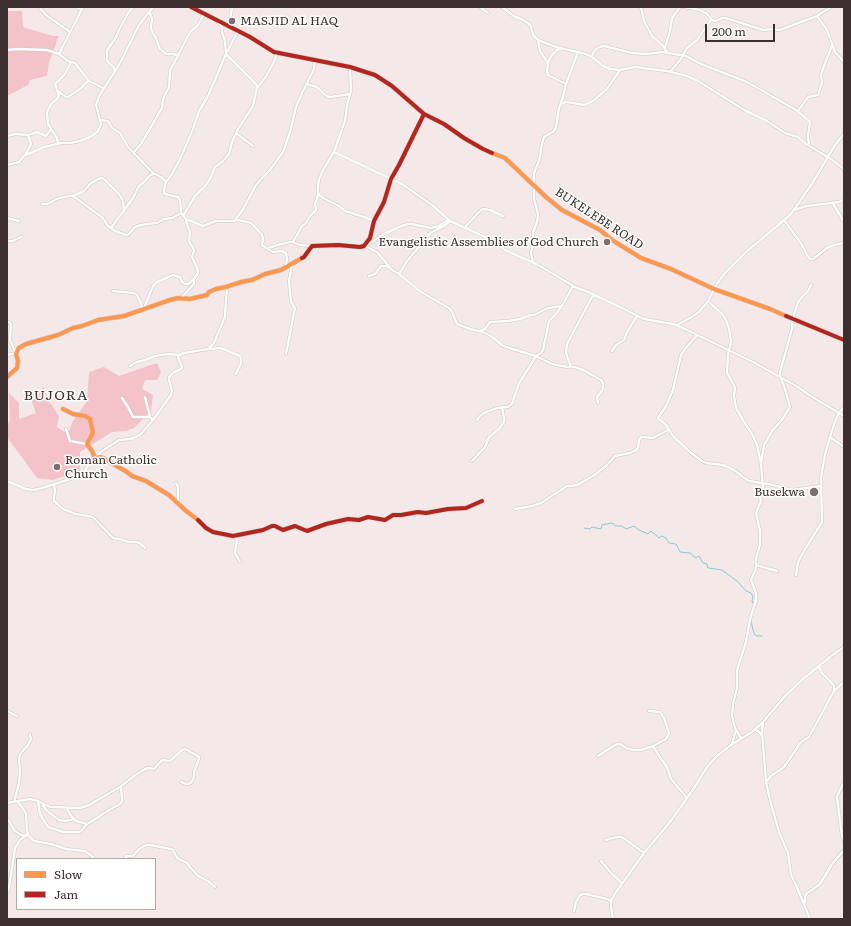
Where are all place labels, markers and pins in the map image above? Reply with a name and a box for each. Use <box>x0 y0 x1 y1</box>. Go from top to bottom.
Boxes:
place label: MASJID AL HAQ <box>240 14 338 28</box>
marker: MASJID AL HAQ <box>227 16 237 26</box>
place label: Evangelistic Assemblies of God Church <box>379 235 599 249</box>
marker: Evangelistic Assemblies of God Church <box>602 237 612 247</box>
place label: Roman Catholic Church <box>65 453 157 481</box>
marker: Roman Catholic Church <box>52 462 62 472</box>
place label: Busekwa <box>754 485 805 499</box>
marker: Busekwa <box>808 486 820 498</box>

